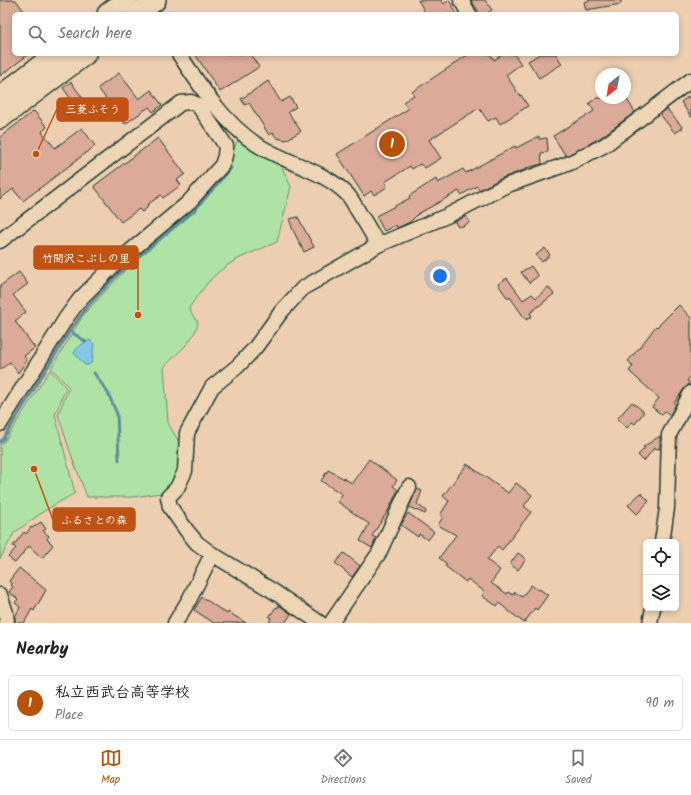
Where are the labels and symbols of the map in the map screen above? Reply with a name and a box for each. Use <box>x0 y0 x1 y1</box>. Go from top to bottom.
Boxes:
north arrow <box>595 68 631 104</box>
callout: 三菱ふそう <box>57 98 128 121</box>
text: 三菱ふそう <box>66 101 121 119</box>
pin: 1 <box>379 129 405 159</box>
callout: 竹間沢こぶしの里 <box>34 246 138 269</box>
text: 竹間沢こぶしの里 <box>42 250 130 268</box>
your location <box>430 266 450 286</box>
callout: ふるさとの森 <box>53 508 135 531</box>
text: ふるさとの森 <box>61 512 127 530</box>

